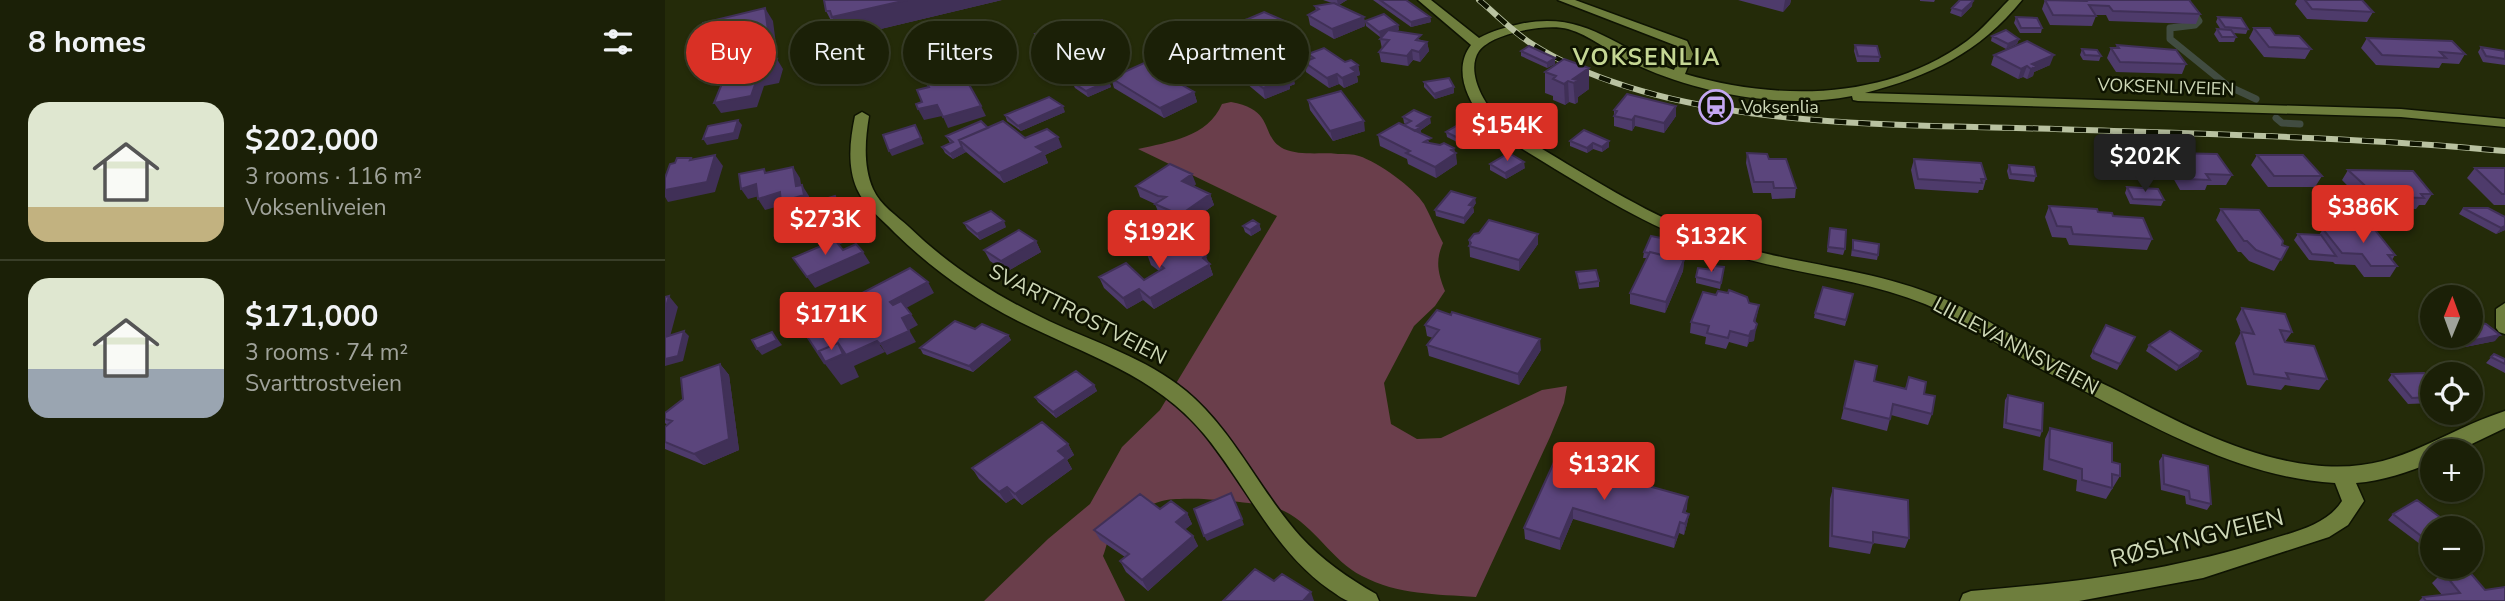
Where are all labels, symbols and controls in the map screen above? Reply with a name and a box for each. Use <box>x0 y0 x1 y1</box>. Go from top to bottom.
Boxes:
chip: Buy <box>686 21 776 84</box>
chip: Rent <box>790 21 889 84</box>
chip: Filters <box>903 21 1017 84</box>
chip: New <box>1031 21 1130 84</box>
chip: Apartment <box>1144 21 1309 84</box>
text: 8 homes <box>28 22 146 63</box>
icon: filters <box>599 23 637 61</box>
district label: VOKSENLIA <box>1572 42 1721 73</box>
street label: VOKSENLIVEIEN <box>2096 73 2235 101</box>
station icon: Voksenlia <box>1697 88 1735 126</box>
place label: Voksenlia <box>1740 95 1819 119</box>
pin: $154K <box>1458 104 1556 163</box>
text: $154K <box>1472 110 1542 141</box>
text: $202,000 <box>245 120 378 161</box>
icon: home <box>84 130 168 214</box>
pin: $202K <box>2096 134 2194 194</box>
text: $202K <box>2110 141 2180 172</box>
text: 3 rooms · 116 m² <box>245 161 422 192</box>
pin: $386K <box>2314 186 2412 245</box>
text: Voksenliveien <box>245 192 387 223</box>
text: $386K <box>2328 192 2398 223</box>
pin: $273K <box>776 198 874 257</box>
text: $273K <box>790 204 860 235</box>
pin: $192K <box>1110 210 1208 270</box>
pin: $132K <box>1662 215 1760 274</box>
text: $192K <box>1124 217 1194 248</box>
text: $132K <box>1676 221 1746 252</box>
street label: SVARTTROSTVEIEN <box>984 257 1172 371</box>
north arrow <box>2420 285 2483 348</box>
map controls <box>2420 285 2483 579</box>
street label: LILLEVANNSVEIEN <box>1928 290 2104 402</box>
pin: $171K <box>782 292 880 352</box>
text: $171,000 <box>245 296 378 337</box>
text: $171K <box>796 299 866 330</box>
icon: home <box>84 306 168 390</box>
text: 3 rooms · 74 m² <box>245 337 408 368</box>
button: locate <box>2420 362 2483 425</box>
text: Svarttrostveien <box>245 368 402 399</box>
button: + <box>2420 439 2483 502</box>
pin: $132K <box>1555 442 1653 502</box>
text: $132K <box>1569 449 1639 480</box>
street label: RØSLYNGVEIEN <box>2107 501 2287 575</box>
button: − <box>2420 516 2483 579</box>

